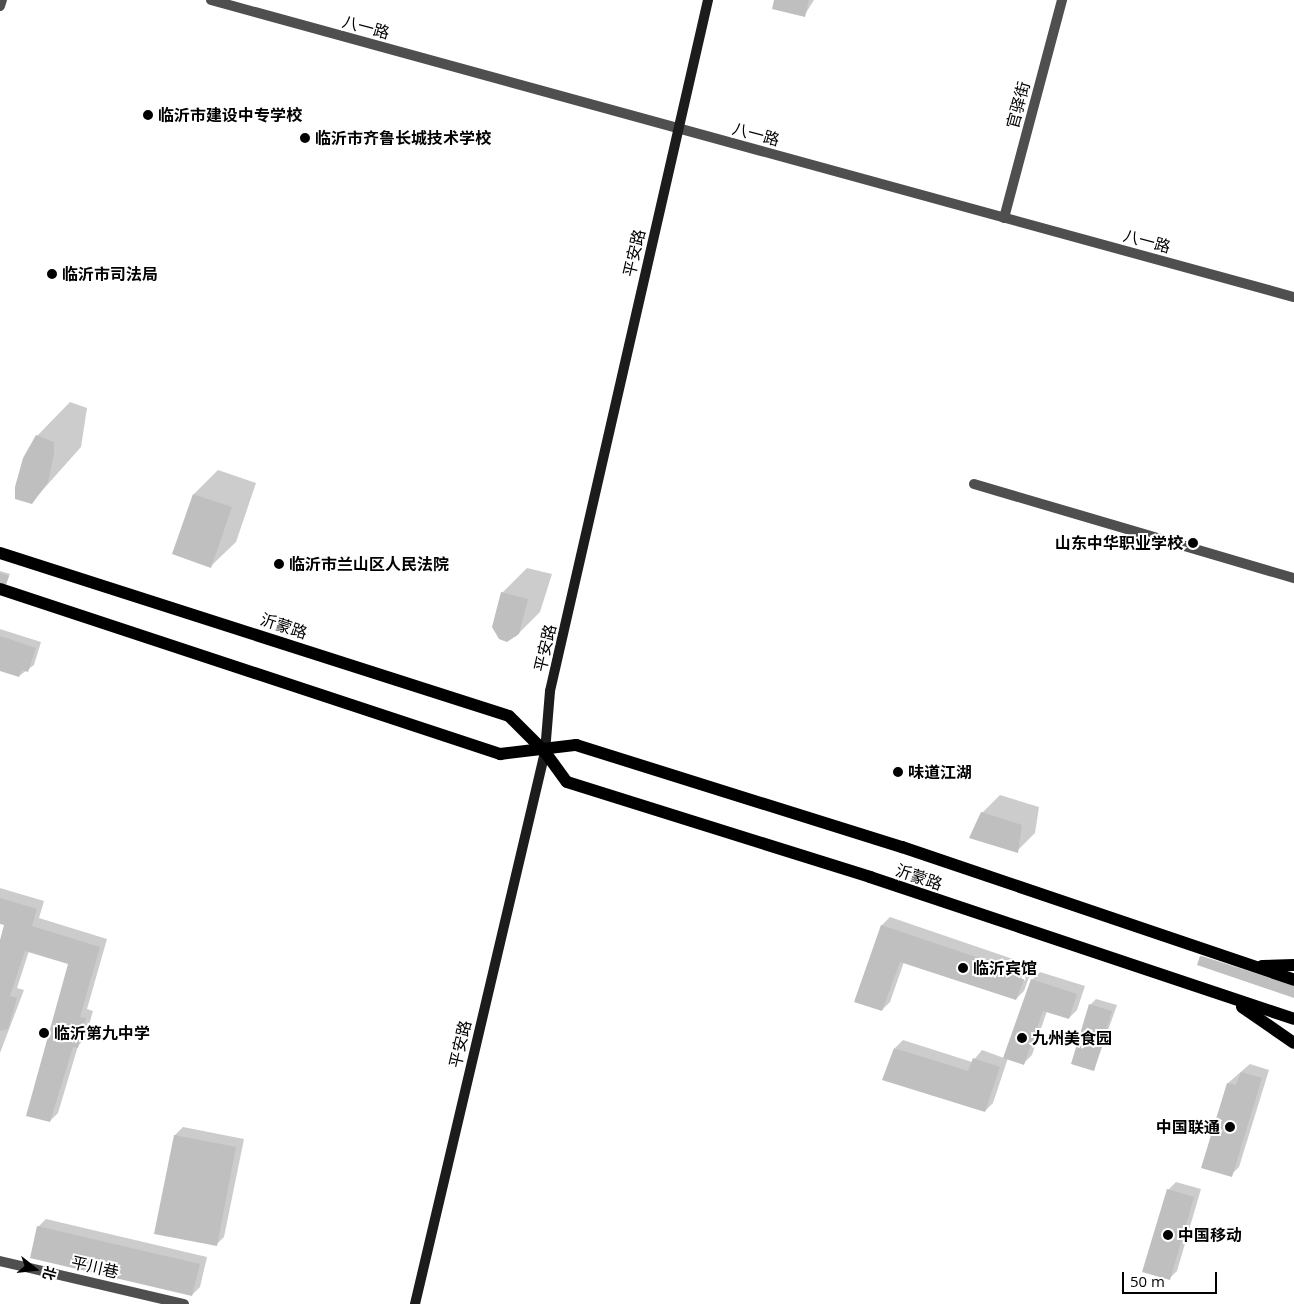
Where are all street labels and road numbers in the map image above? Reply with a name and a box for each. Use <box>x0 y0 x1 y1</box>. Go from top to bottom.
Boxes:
street label: 八一路 <box>340 12 392 42</box>
street label: 官驿街 <box>1003 79 1033 131</box>
street label: 八一路 <box>730 119 782 149</box>
street label: 八一路 <box>1121 226 1173 256</box>
street label: 平安路 <box>619 227 649 279</box>
street label: 沂蒙路 <box>258 609 310 643</box>
street label: 平安路 <box>530 622 560 674</box>
street label: 沂蒙路 <box>893 860 945 894</box>
street label: 平安路 <box>445 1018 475 1070</box>
street label: 平川巷 <box>69 1252 121 1282</box>

